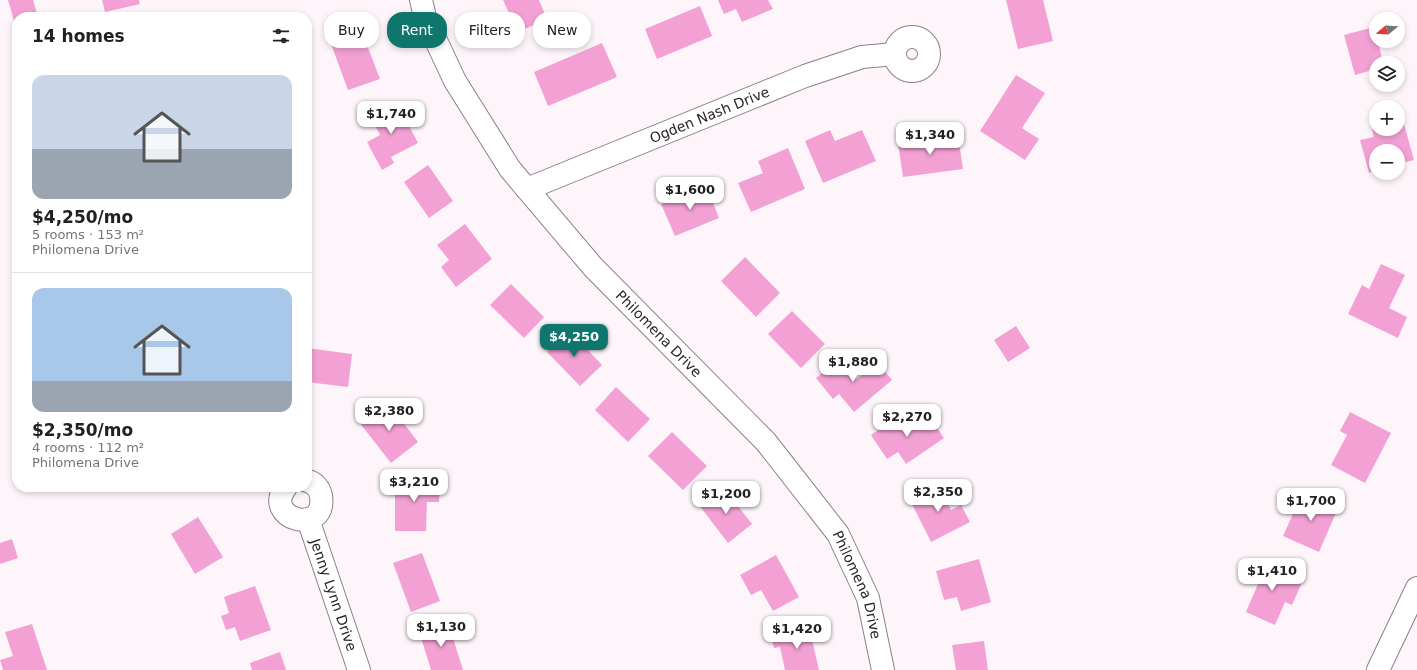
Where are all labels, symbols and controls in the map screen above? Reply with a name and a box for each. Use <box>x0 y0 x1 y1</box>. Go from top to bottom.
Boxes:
chip: Buy <box>324 12 379 48</box>
chip: Rent <box>387 12 447 48</box>
chip: Filters <box>455 12 525 48</box>
chip: New <box>533 12 591 48</box>
north arrow <box>1369 12 1405 48</box>
map controls <box>1369 12 1405 180</box>
icon: filters <box>270 25 292 47</box>
text: 14 homes <box>32 26 125 46</box>
button: layers <box>1369 56 1405 92</box>
street label: Ogden Nash Drive <box>647 83 772 146</box>
button: + <box>1369 100 1405 136</box>
icon: home <box>126 101 198 173</box>
pin: $1,740 <box>358 101 424 135</box>
text: $1,740 <box>366 106 416 121</box>
pin: $1,340 <box>897 122 963 156</box>
text: $1,340 <box>905 127 955 142</box>
button: − <box>1369 144 1405 180</box>
pin: $1,600 <box>657 177 723 211</box>
text: $1,600 <box>665 182 715 197</box>
text: $4,250/mo <box>32 207 133 227</box>
text: 5 rooms · 153 m² <box>32 227 144 242</box>
text: Philomena Drive <box>32 242 139 257</box>
street label: Philomena Drive <box>613 287 705 380</box>
icon: home <box>126 314 198 386</box>
pin: $4,250 <box>541 324 607 358</box>
text: $4,250 <box>549 329 599 344</box>
pin: $1,880 <box>820 349 886 383</box>
text: $1,880 <box>828 354 878 369</box>
pin: $2,380 <box>356 398 422 432</box>
text: $2,380 <box>364 403 414 418</box>
pin: $2,270 <box>874 404 940 438</box>
text: $2,270 <box>882 409 932 424</box>
text: $2,350/mo <box>32 420 133 440</box>
text: 4 rooms · 112 m² <box>32 440 144 455</box>
text: Philomena Drive <box>32 455 139 470</box>
pin: $3,210 <box>381 469 447 503</box>
text: $3,210 <box>389 474 439 489</box>
pin: $2,350 <box>905 479 971 513</box>
pin: $1,200 <box>693 481 759 515</box>
text: $2,350 <box>913 484 963 499</box>
text: $1,200 <box>701 486 751 501</box>
pin: $1,700 <box>1278 488 1344 522</box>
text: $1,700 <box>1286 493 1336 508</box>
street label: Philomena Drive <box>830 528 884 640</box>
street label: Jenny Lynn Drive <box>307 536 360 653</box>
pin: $1,410 <box>1239 558 1305 592</box>
text: $1,410 <box>1247 563 1297 578</box>
pin: $1,130 <box>408 614 474 648</box>
pin: $1,420 <box>764 616 830 650</box>
text: $1,130 <box>416 619 466 634</box>
text: $1,420 <box>772 621 822 636</box>

